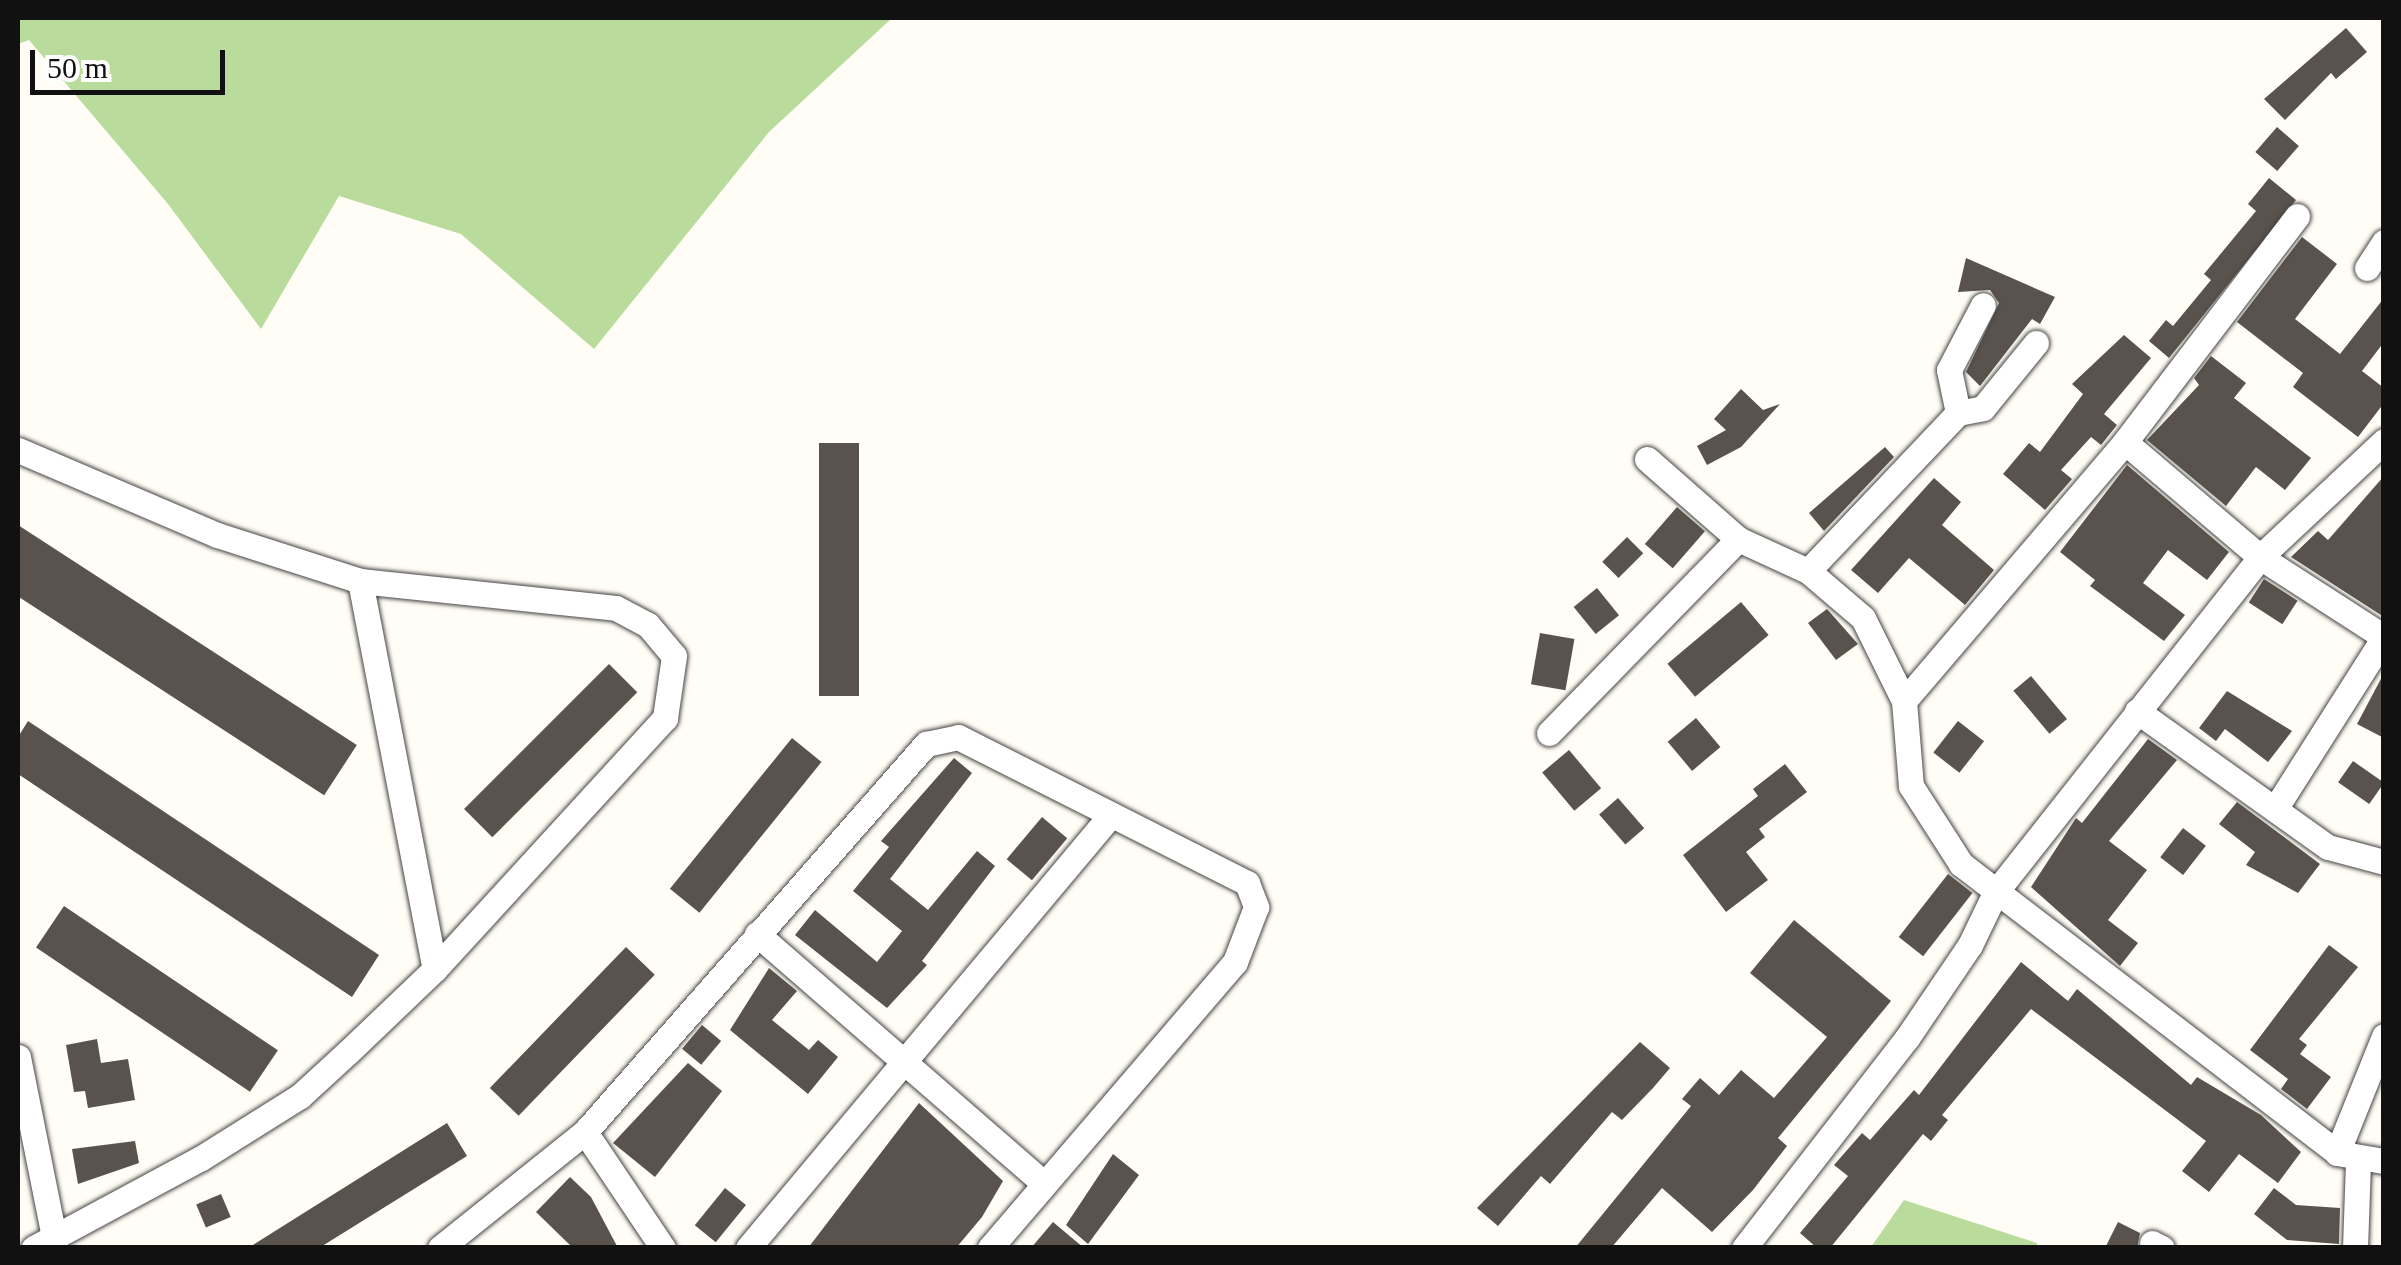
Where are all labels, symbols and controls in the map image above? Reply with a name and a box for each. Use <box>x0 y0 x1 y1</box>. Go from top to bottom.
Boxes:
scale bar <box>35 30 230 92</box>
text: 50 m <box>47 51 108 84</box>

